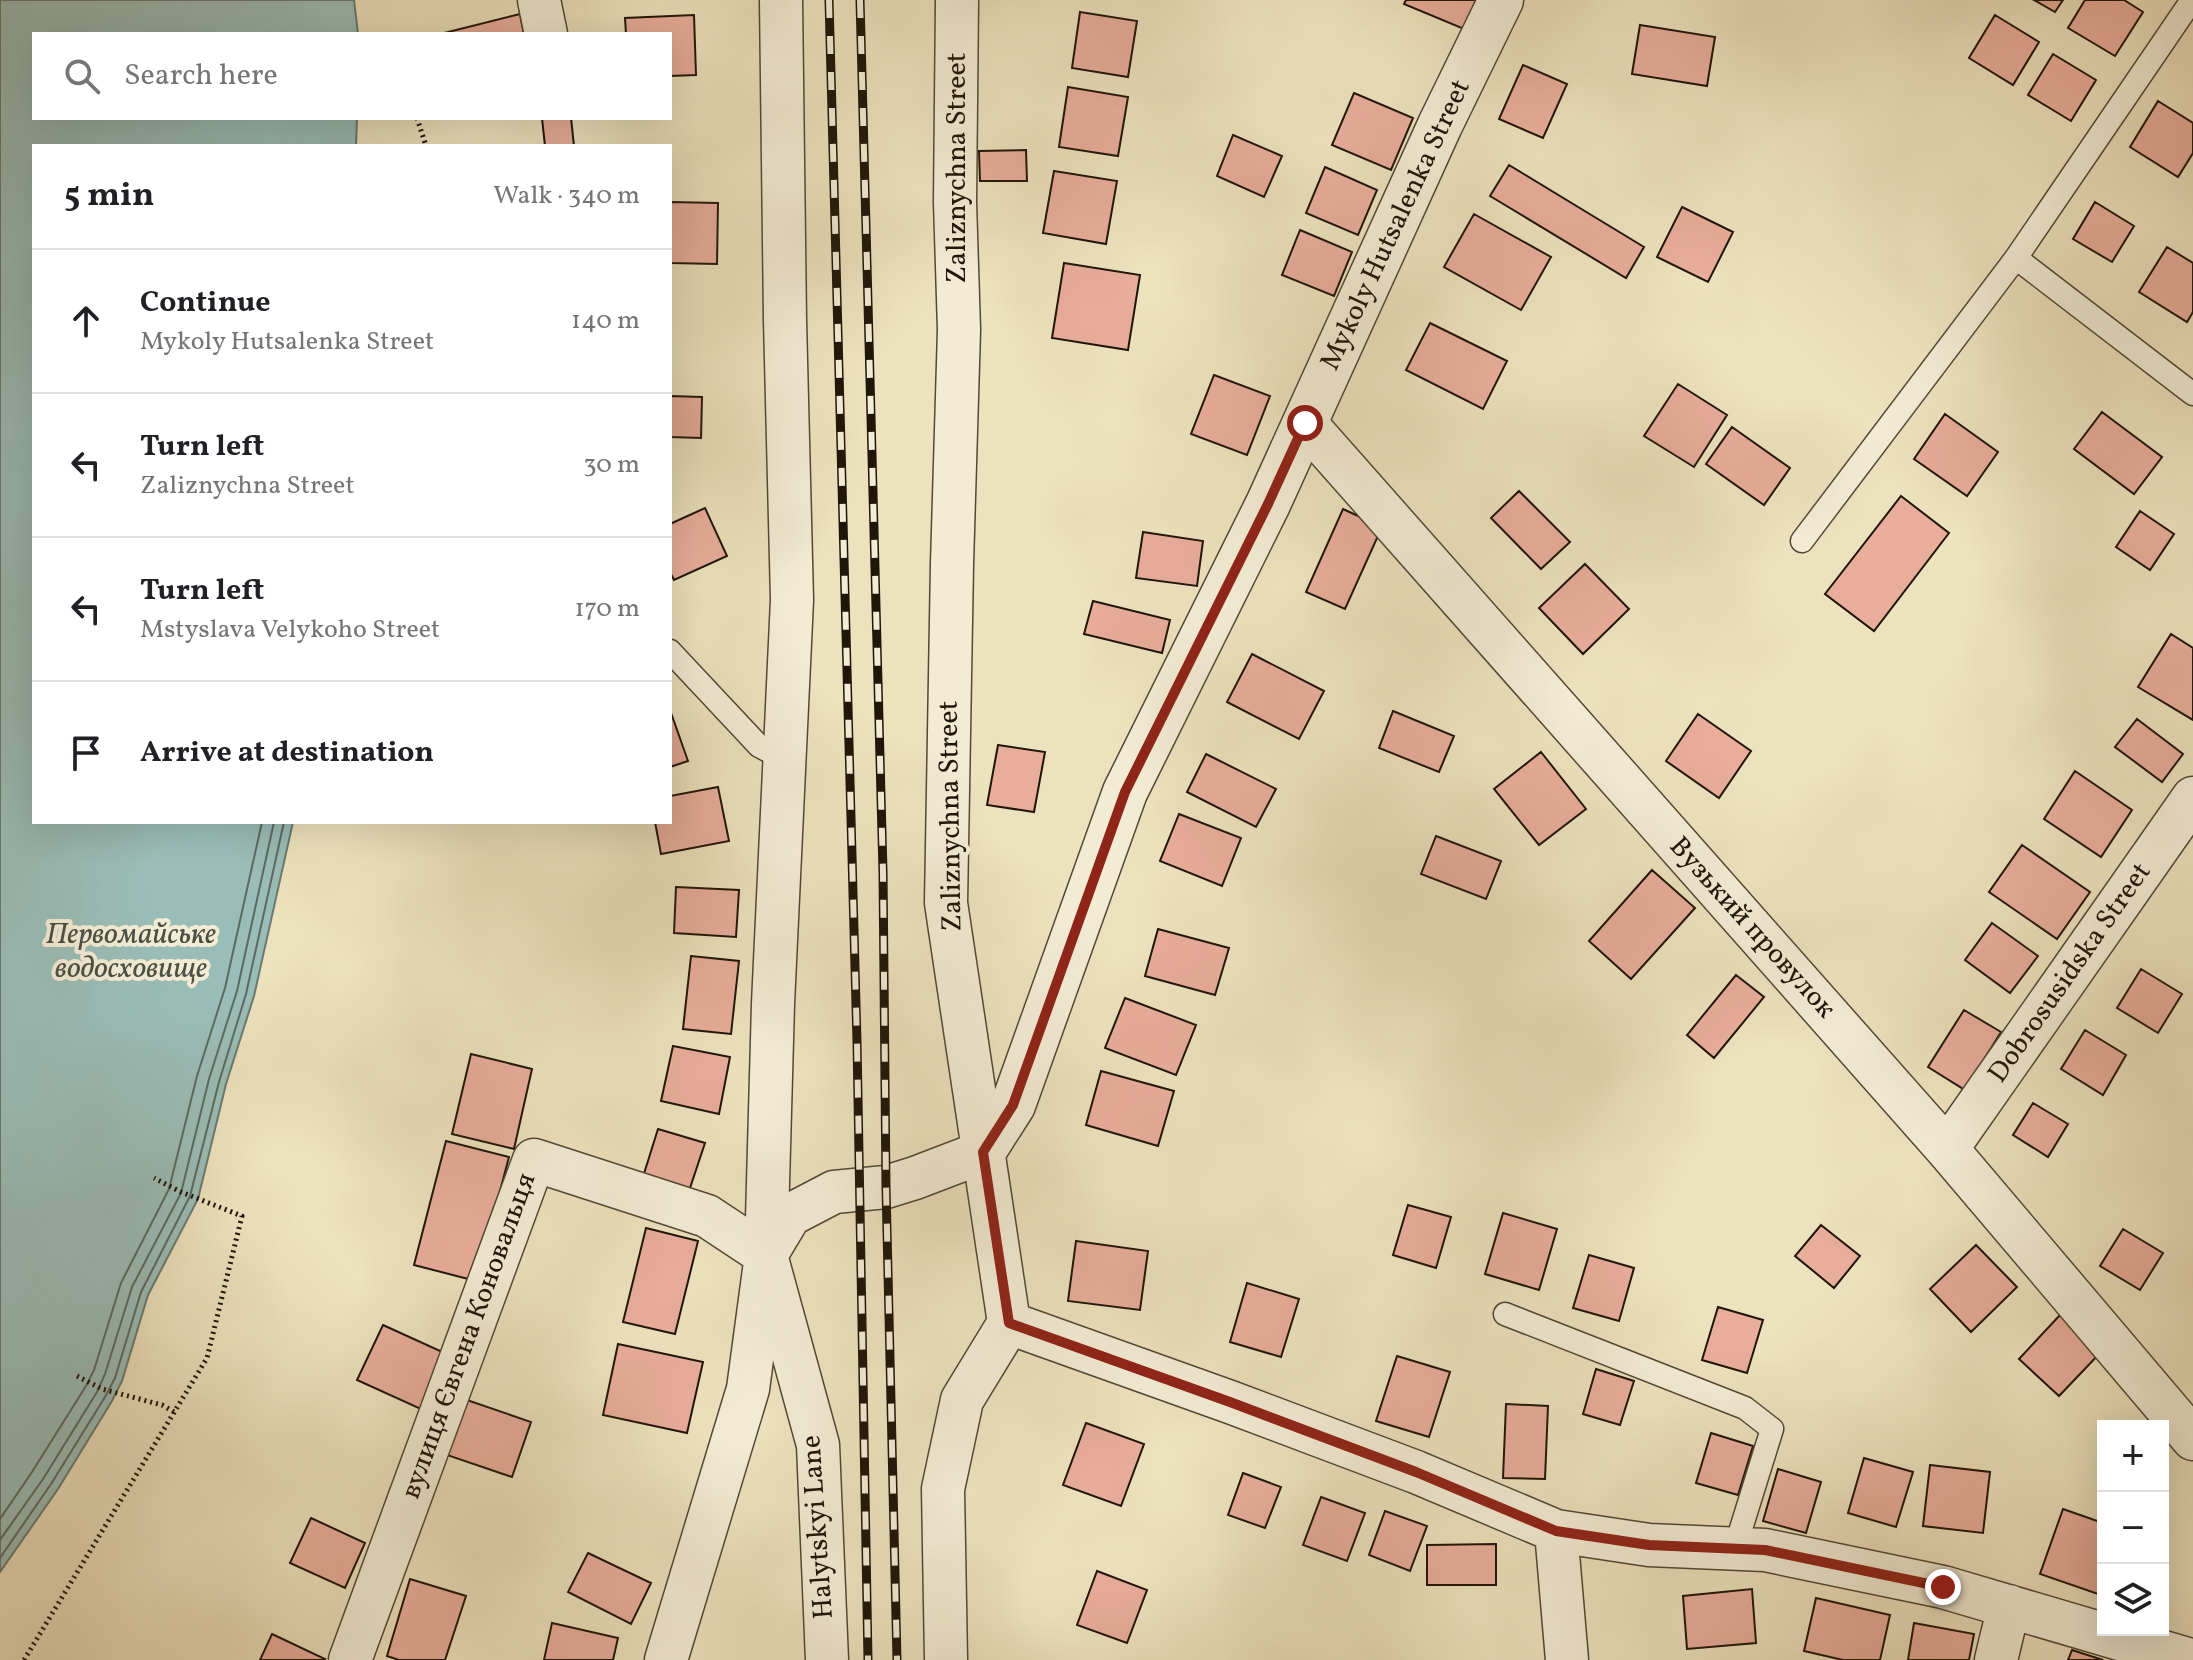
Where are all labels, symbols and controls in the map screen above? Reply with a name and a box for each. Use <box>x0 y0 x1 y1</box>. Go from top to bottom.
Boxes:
search box <box>32 32 672 120</box>
street label: Zaliznychna Street <box>938 52 977 284</box>
icon: search <box>60 54 104 98</box>
text: Search here <box>124 55 278 97</box>
street label: Mykoly Hutsalenka Street <box>1311 73 1481 377</box>
text: 5 min <box>64 173 154 220</box>
text: Walk · 340 m <box>493 178 640 214</box>
text: Continue <box>140 282 271 324</box>
icon: ahead <box>64 299 108 343</box>
text: 140 m <box>571 303 640 339</box>
text: Mykoly Hutsalenka Street <box>140 324 434 360</box>
route start <box>1287 405 1323 441</box>
text: Turn left <box>140 426 264 468</box>
icon: left <box>64 443 108 487</box>
text: 30 m <box>583 447 640 483</box>
text: Zaliznychna Street <box>140 468 355 504</box>
text: Turn left <box>140 570 264 612</box>
icon: left <box>64 587 108 631</box>
text: 170 m <box>575 591 640 627</box>
text: Mstyslava Velykoho Street <box>140 612 440 648</box>
street label: Zaliznychna Street <box>929 700 973 932</box>
icon: arrive <box>64 731 108 775</box>
text: Arrive at destination <box>140 732 434 774</box>
street label: Вузький провулок <box>1660 829 1844 1028</box>
street label: Dobrosusidska Street <box>1979 855 2161 1091</box>
water label: Первомайське водосховище <box>46 914 216 990</box>
street label: вулиця Євгена Коновальця <box>392 1168 546 1504</box>
map controls <box>2097 1420 2169 1636</box>
button: + <box>2097 1420 2169 1492</box>
street label: Halytskyi Lane <box>792 1434 844 1620</box>
button: − <box>2097 1492 2169 1564</box>
button: layers <box>2097 1564 2169 1636</box>
route end <box>1925 1569 1961 1605</box>

